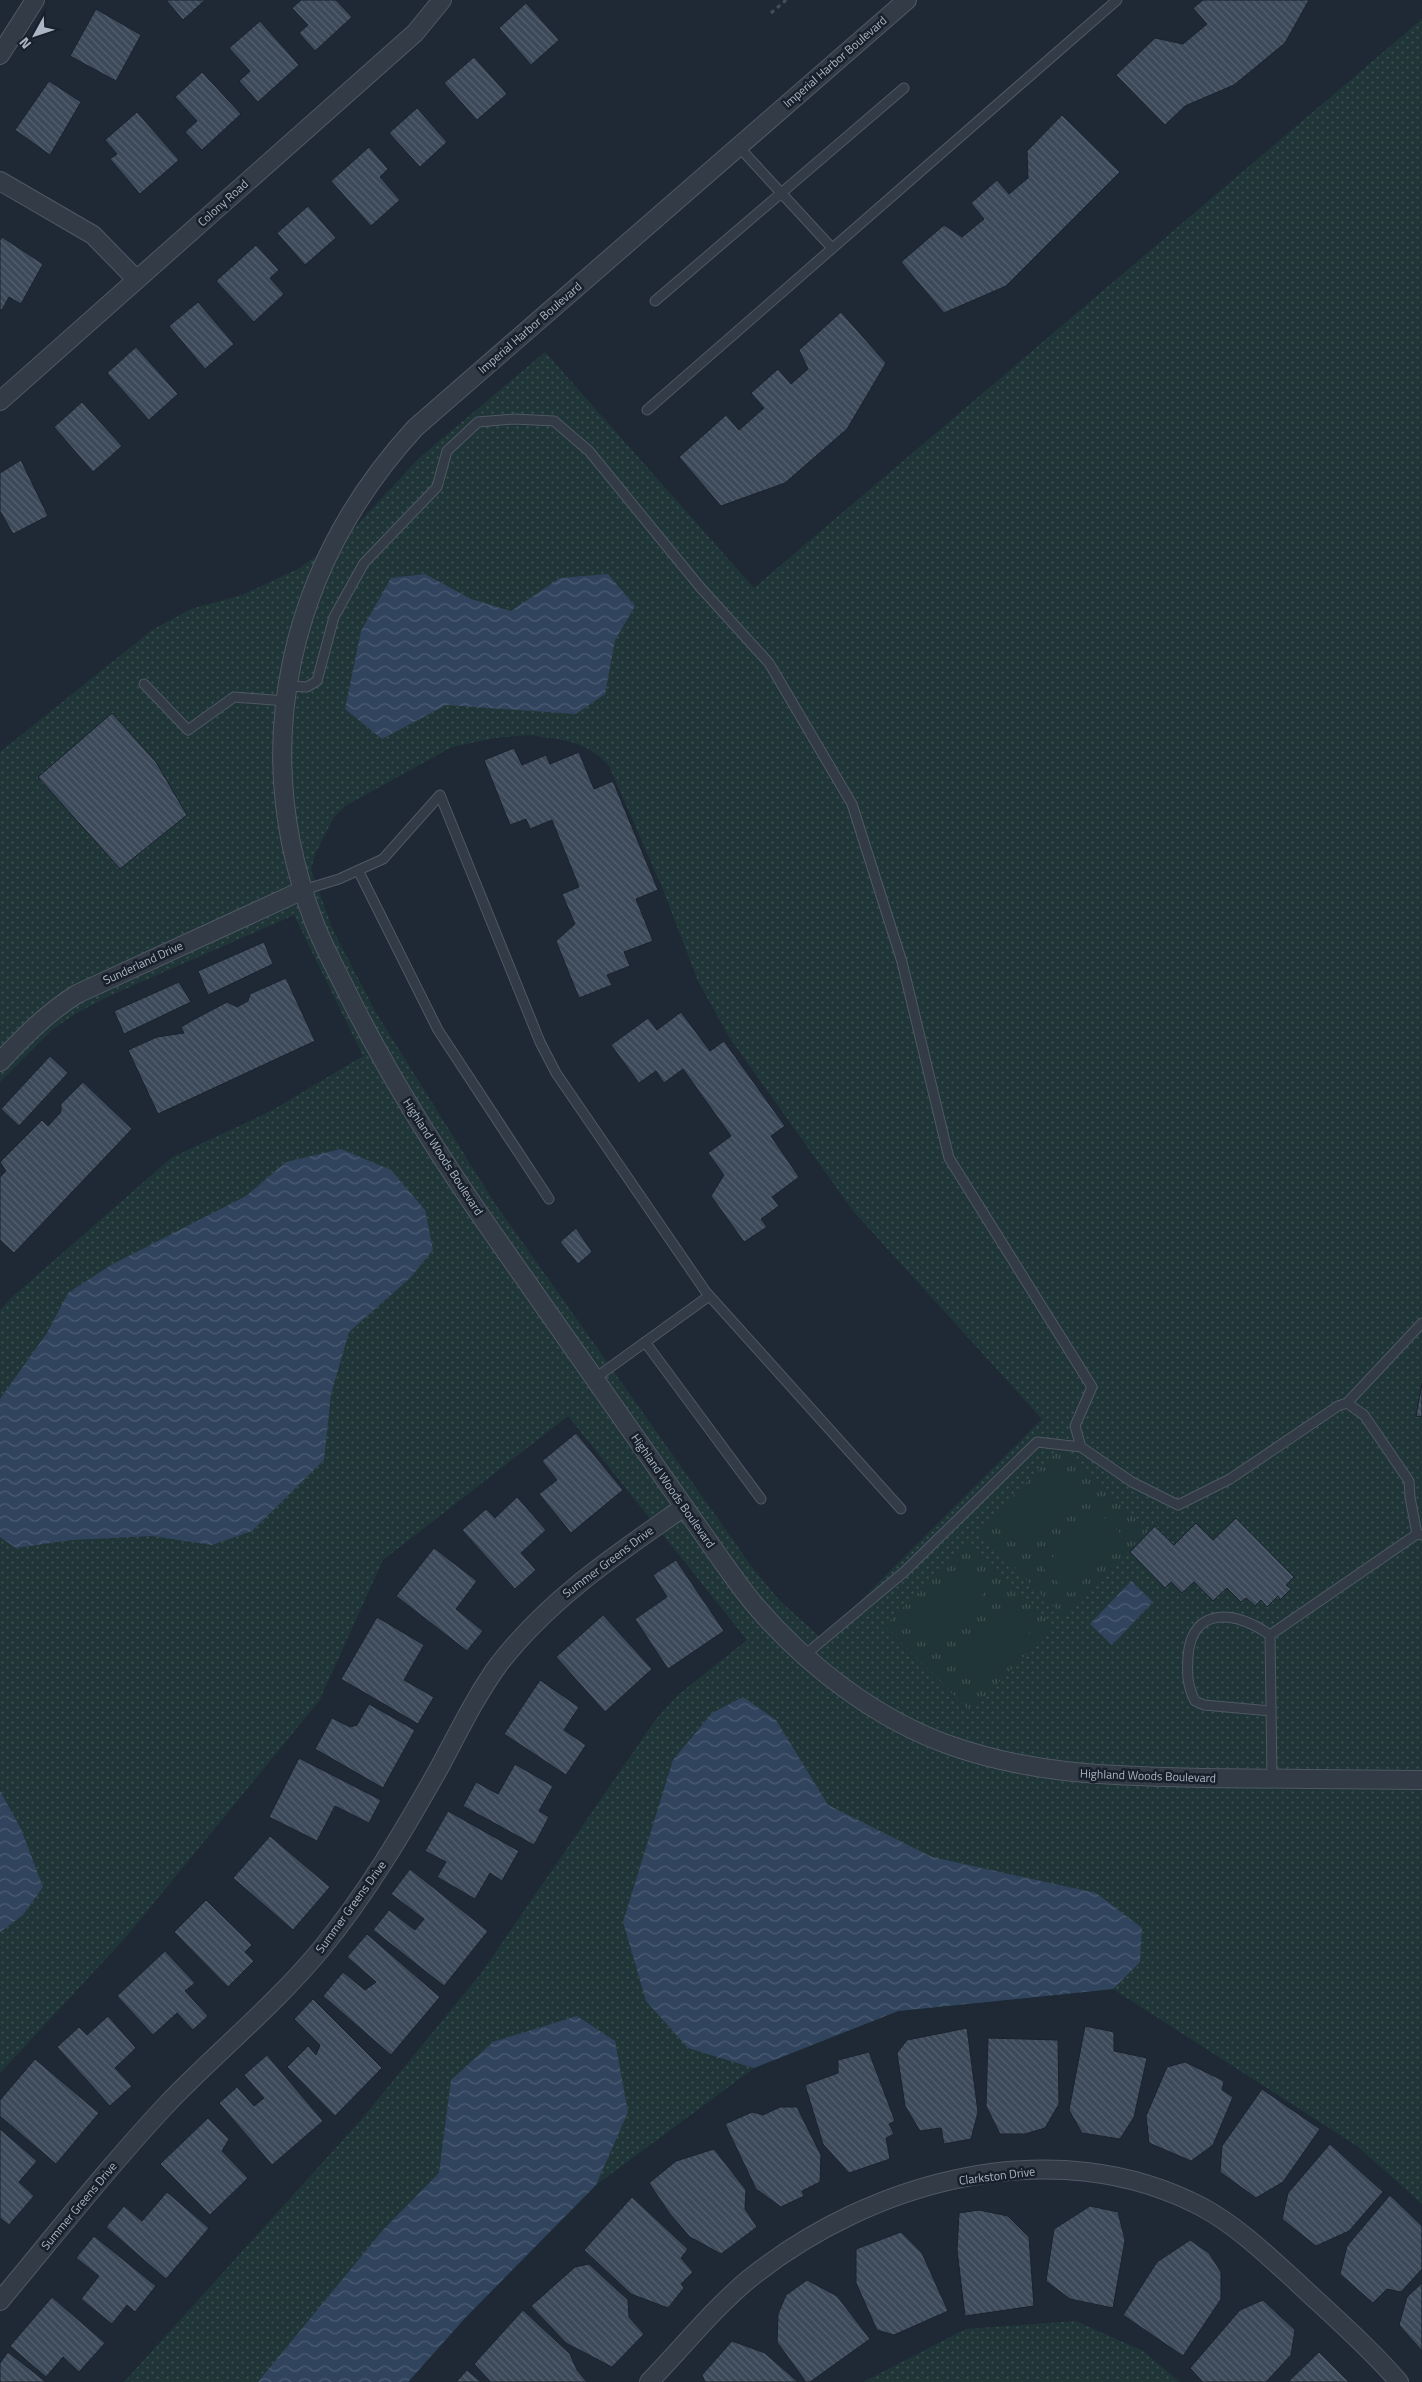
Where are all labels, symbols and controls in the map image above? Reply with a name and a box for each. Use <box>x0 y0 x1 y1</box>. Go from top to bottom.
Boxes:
north arrow <box>10 10 60 60</box>
street label: Imperial Harbor Boulevard <box>779 11 891 112</box>
text: N <box>13 33 36 54</box>
street label: Colony Road <box>193 175 252 231</box>
street label: Imperial Harbor Boulevard <box>474 277 586 378</box>
street label: Sunderland Drive <box>100 936 186 989</box>
street label: Highland Woods Boulevard <box>398 1094 488 1219</box>
street label: Highland Woods Boulevard <box>627 1430 720 1552</box>
street label: Summer Greens Drive <box>558 1521 657 1602</box>
street label: Highland Woods Boulevard <box>1080 1764 1216 1787</box>
street label: Summer Greens Drive <box>311 1857 391 1957</box>
street label: Summer Greens Drive <box>36 2157 121 2254</box>
street label: Clarkston Drive <box>958 2161 1036 2190</box>

